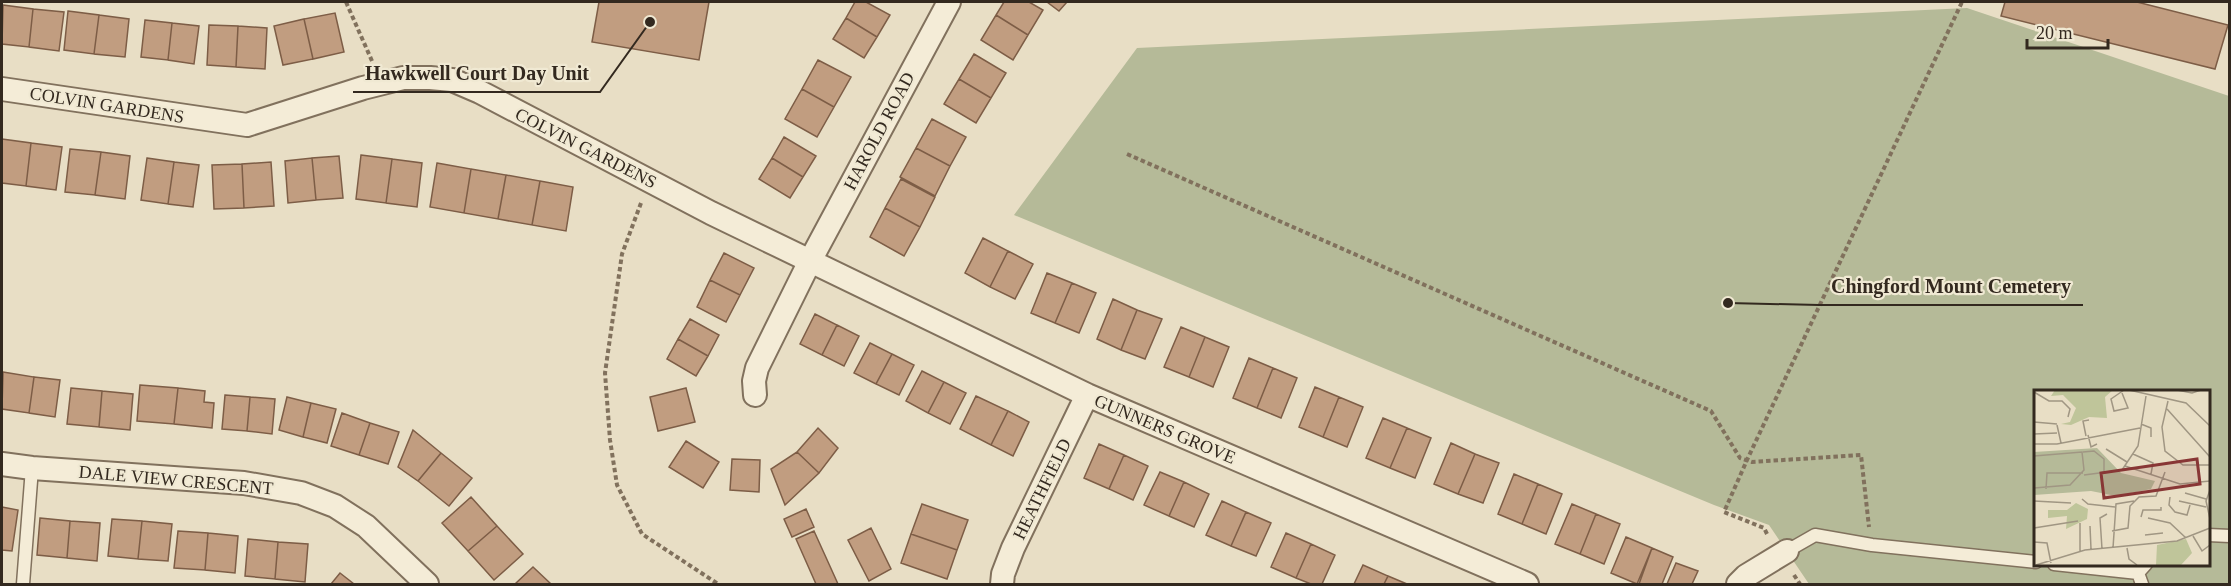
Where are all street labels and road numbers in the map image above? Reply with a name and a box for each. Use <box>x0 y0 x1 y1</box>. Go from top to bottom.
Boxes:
street label: HAROLD ROAD <box>840 69 918 193</box>
street label: COLVIN GARDENS <box>28 83 186 127</box>
street label: COLVIN GARDENS <box>512 104 660 192</box>
street label: GUNNERS GROVE <box>1091 390 1239 468</box>
street label: HEATHFIELD <box>1009 435 1075 543</box>
street label: DALE VIEW CRESCENT <box>78 462 274 498</box>

